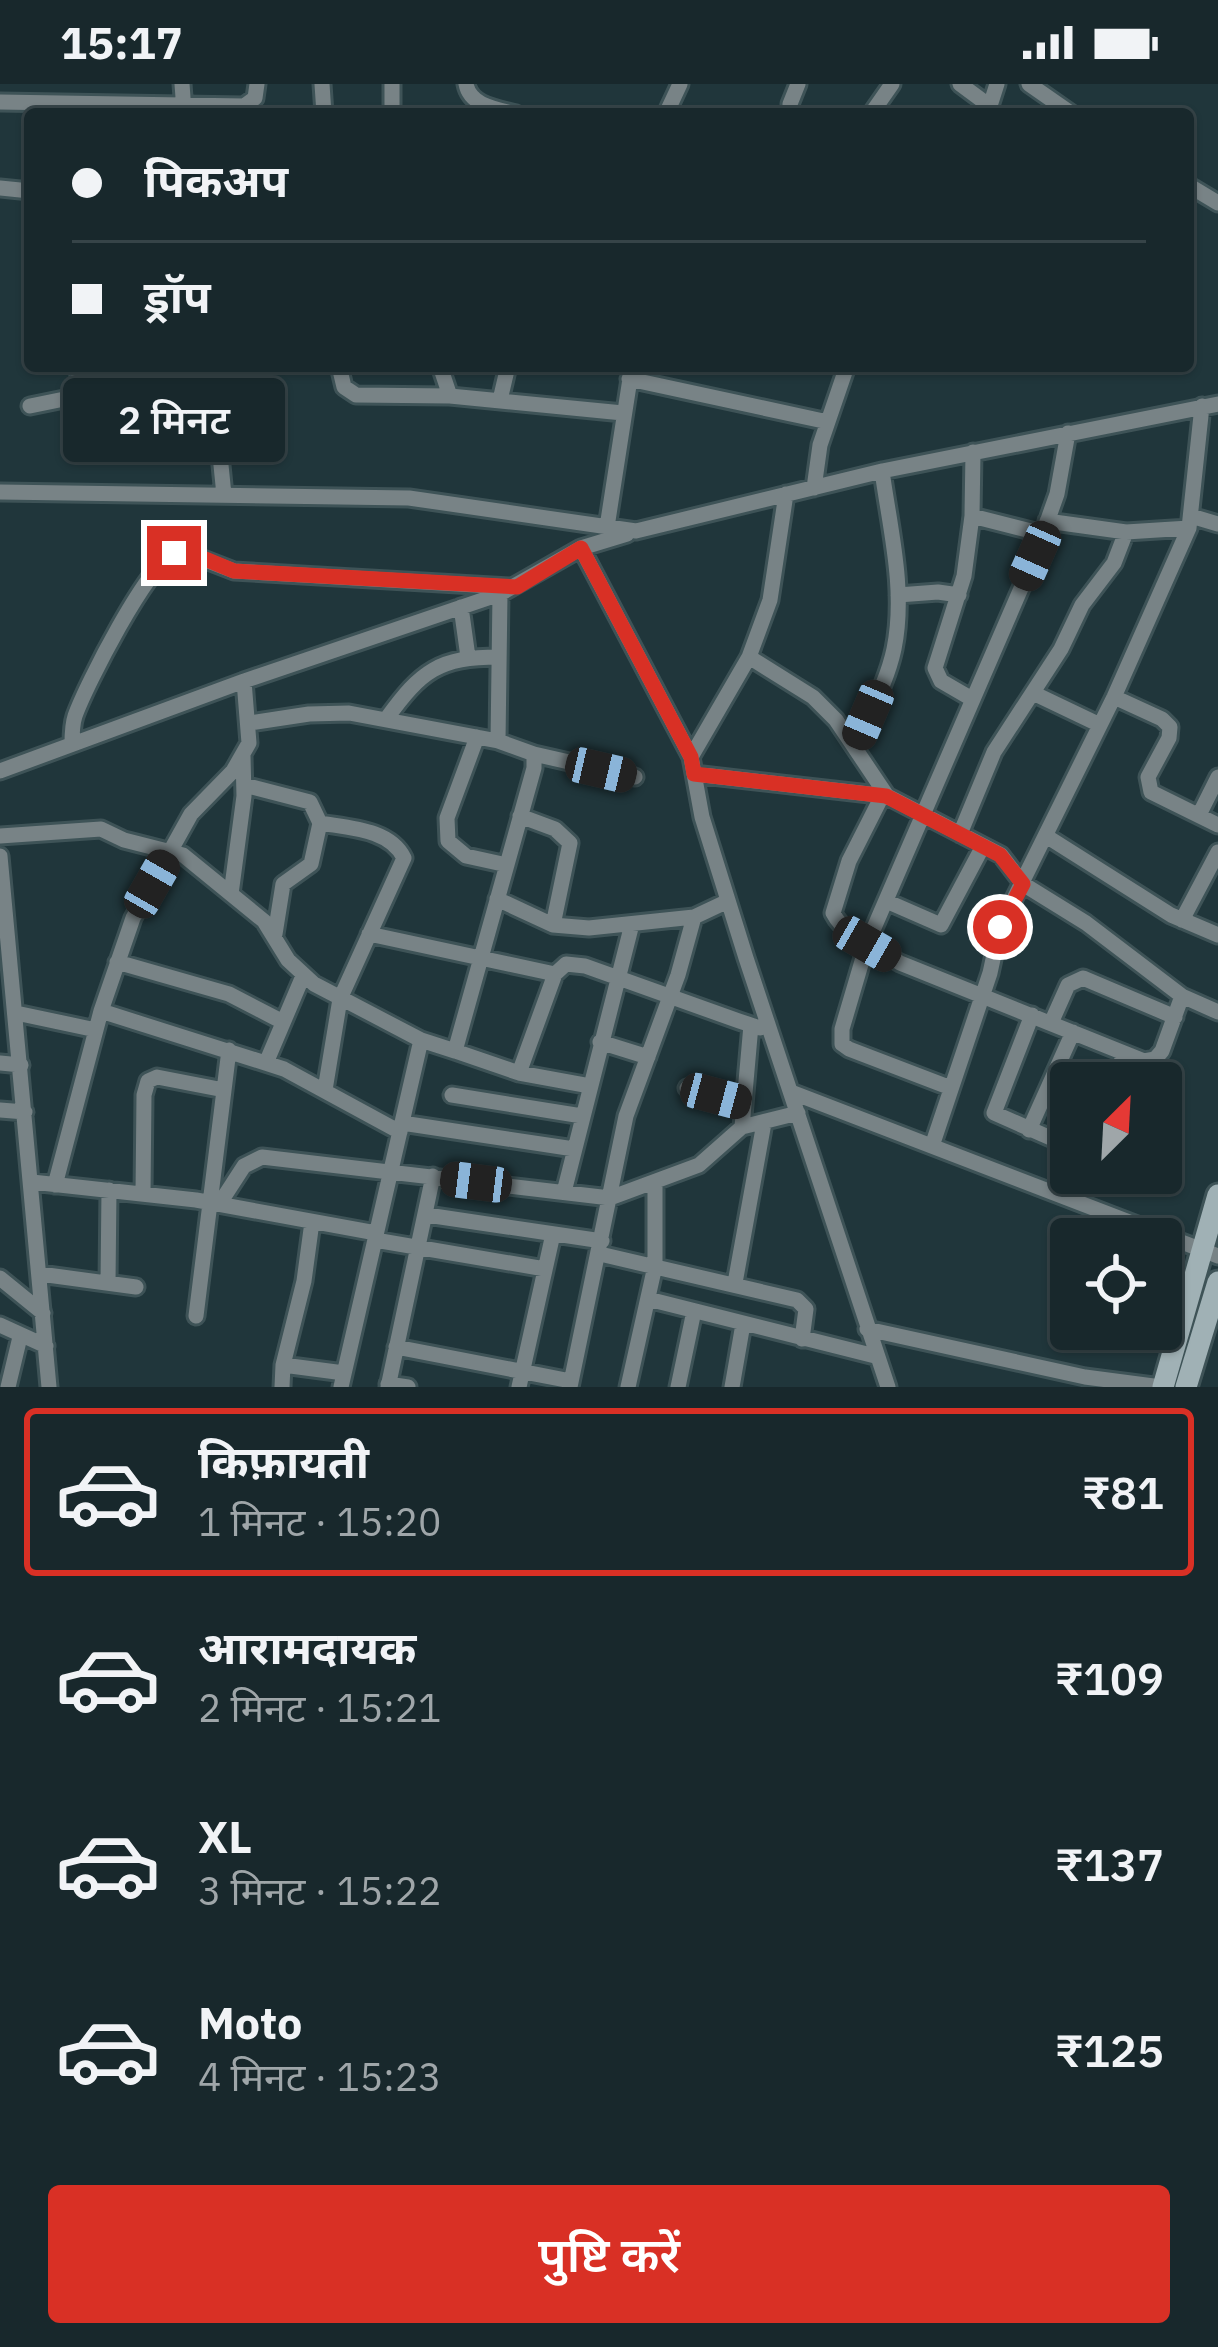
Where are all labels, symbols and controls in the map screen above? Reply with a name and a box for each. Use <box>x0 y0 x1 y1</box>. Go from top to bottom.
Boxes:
text: 15:17 <box>60 13 183 71</box>
text: पिकअप <box>144 151 288 209</box>
text: ड्रॉप <box>144 267 211 325</box>
callout: 2 मिनट <box>63 379 285 463</box>
text: 2 मिनट <box>118 394 230 445</box>
car <box>1004 516 1066 596</box>
route end <box>147 526 201 580</box>
car <box>837 675 899 755</box>
car <box>562 744 640 796</box>
car <box>118 844 186 924</box>
route start <box>973 900 1027 954</box>
car <box>827 910 907 978</box>
north arrow <box>1050 1062 1182 1194</box>
map controls <box>1050 1062 1182 1350</box>
car <box>677 1069 755 1123</box>
car <box>438 1160 514 1204</box>
button: locate <box>1050 1218 1182 1350</box>
text: किफ़ायती <box>198 1432 369 1490</box>
icon: car <box>54 1438 162 1546</box>
text: ₹81 <box>1082 1463 1164 1521</box>
text: 1 मिनट · 15:20 <box>198 1496 441 1547</box>
text: आरामदायक <box>198 1618 416 1676</box>
icon: car <box>54 1624 162 1732</box>
text: ₹109 <box>1055 1649 1164 1707</box>
text: 2 मिनट · 15:21 <box>198 1682 441 1733</box>
text: XL <box>198 1807 252 1865</box>
icon: car <box>54 1810 162 1918</box>
text: ₹137 <box>1055 1835 1164 1893</box>
text: 3 मिनट · 15:22 <box>198 1865 441 1916</box>
text: Moto <box>198 1993 302 2051</box>
icon: car <box>54 1996 162 2104</box>
text: ₹125 <box>1055 2021 1164 2079</box>
text: 4 मिनट · 15:23 <box>198 2051 441 2102</box>
button: पुष्टि करें <box>48 2185 1170 2323</box>

